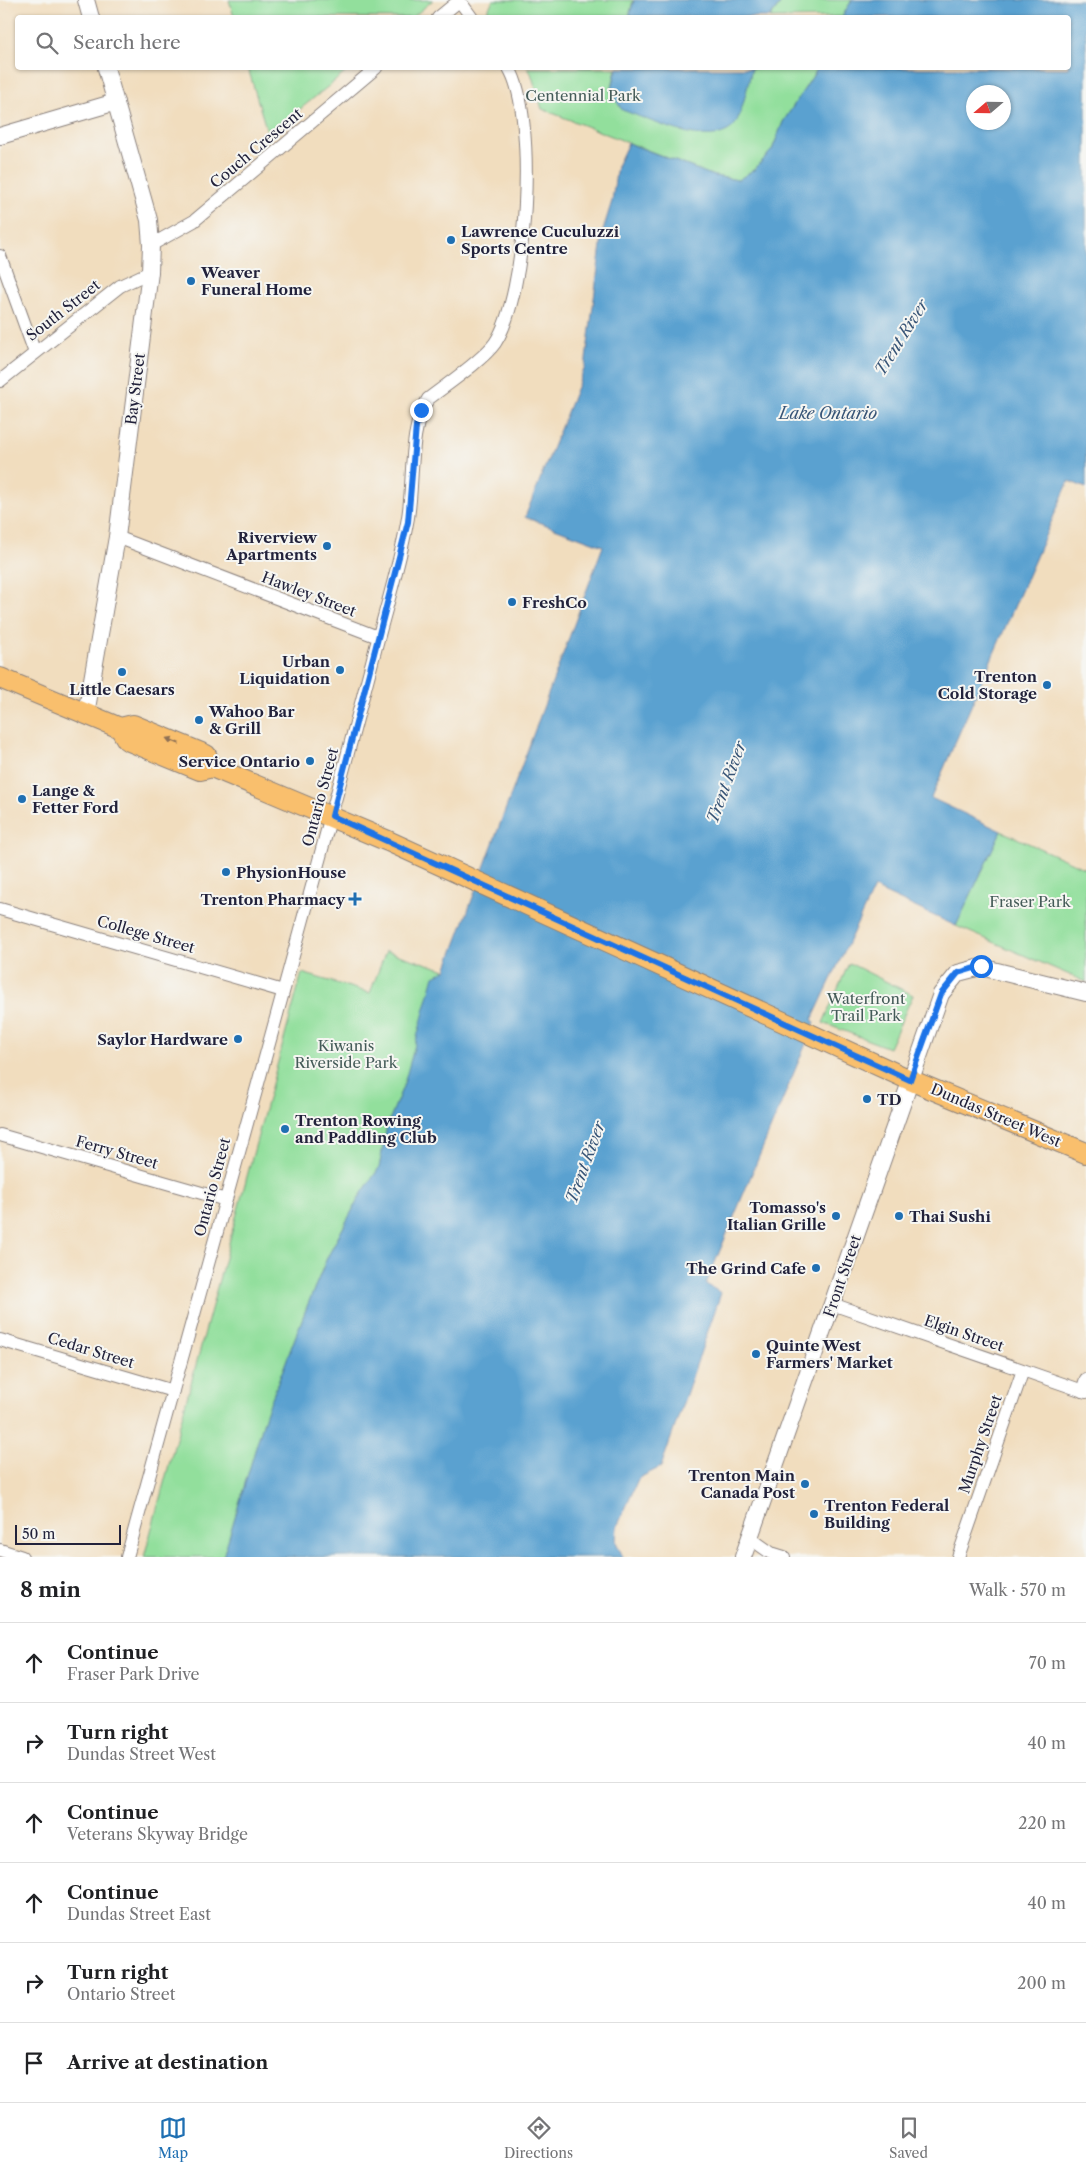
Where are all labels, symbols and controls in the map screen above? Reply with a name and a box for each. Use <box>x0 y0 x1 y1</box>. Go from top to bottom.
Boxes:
search box <box>15 15 1071 70</box>
icon: search <box>33 29 61 57</box>
text: Search here <box>73 31 181 54</box>
north arrow <box>966 85 1011 130</box>
park label: Centennial Park <box>525 86 642 105</box>
street label: Couch Crescent <box>206 103 307 192</box>
place label: Lawrence Cuculuzzi Sports Centre <box>461 222 620 258</box>
marker: Lawrence Cuculuzzi Sports Centre <box>445 234 457 246</box>
place label: Weaver Funeral Home <box>200 263 312 299</box>
street label: South Street <box>22 275 104 345</box>
marker: Weaver Funeral Home <box>185 275 197 287</box>
water label: Trent River <box>870 294 933 379</box>
street label: Bay Street <box>121 351 149 426</box>
route end <box>410 399 433 422</box>
water label: Lake Ontario <box>777 403 877 423</box>
place label: Riverview Apartments <box>225 528 318 564</box>
marker: Riverview Apartments <box>321 540 333 552</box>
street label: Hawley Street <box>259 567 360 621</box>
place label: FreshCo <box>522 593 587 612</box>
marker: FreshCo <box>506 596 518 608</box>
place label: Urban Liquidation <box>239 652 331 688</box>
marker: Urban Liquidation <box>334 664 346 676</box>
marker: Little Caesars <box>116 666 128 678</box>
place label: Trenton Cold Storage <box>938 667 1038 703</box>
marker: Trenton Cold Storage <box>1041 679 1053 691</box>
place label: Little Caesars <box>69 680 175 699</box>
place label: Wahoo Bar & Grill <box>208 702 295 738</box>
marker: Wahoo Bar & Grill <box>193 714 205 726</box>
one-way arrow <box>166 737 180 745</box>
water label: Trent River <box>702 737 751 826</box>
street label: Ontario Street <box>298 745 343 849</box>
place label: Service Ontario <box>179 752 300 771</box>
marker: Service Ontario <box>304 755 316 767</box>
place label: Lange & Fetter Ford <box>32 781 119 817</box>
marker: Lange & Fetter Ford <box>16 793 28 805</box>
place label: PhysionHouse <box>236 863 346 882</box>
marker: PhysionHouse <box>220 866 232 878</box>
place label: Trenton Pharmacy <box>201 890 346 909</box>
park label: Fraser Park <box>989 892 1072 911</box>
marker: Trenton Pharmacy <box>349 893 361 905</box>
street label: College Street <box>95 911 198 957</box>
route start <box>970 955 993 978</box>
park label: Waterfront Trail Park <box>826 989 906 1025</box>
place label: Saylor Hardware <box>97 1030 228 1049</box>
marker: Saylor Hardware <box>232 1033 244 1045</box>
park label: Kiwanis Riverside Park <box>294 1036 399 1072</box>
street label: Dundas Street West <box>928 1079 1065 1151</box>
place label: TD <box>877 1090 902 1109</box>
marker: TD <box>861 1093 873 1105</box>
place label: Trenton Rowing and Paddling Club <box>295 1111 437 1147</box>
water label: Trent River <box>561 1117 610 1206</box>
marker: Trenton Rowing and Paddling Club <box>279 1123 291 1135</box>
street label: Ferry Street <box>74 1131 161 1173</box>
street label: Ontario Street <box>190 1135 235 1239</box>
place label: Tomasso's Italian Grille <box>727 1198 826 1234</box>
place label: Thai Sushi <box>909 1207 991 1226</box>
marker: Tomasso's Italian Grille <box>830 1210 842 1222</box>
marker: Thai Sushi <box>893 1210 905 1222</box>
street label: Front Street <box>819 1231 865 1320</box>
place label: The Grind Cafe <box>686 1259 806 1278</box>
marker: The Grind Cafe <box>810 1262 822 1274</box>
street label: Elgin Street <box>922 1310 1007 1356</box>
street label: Cedar Street <box>45 1328 137 1372</box>
place label: Quinte West Farmers' Market <box>766 1336 893 1372</box>
marker: Quinte West Farmers' Market <box>750 1348 762 1360</box>
street label: Murphy Street <box>954 1392 1006 1496</box>
place label: Trenton Main Canada Post <box>688 1466 796 1502</box>
marker: Trenton Main Canada Post <box>799 1478 811 1490</box>
place label: Trenton Federal Building <box>824 1496 949 1532</box>
marker: Trenton Federal Building <box>808 1508 820 1520</box>
scale bar <box>15 1522 121 1545</box>
text: 50 m <box>22 1525 55 1543</box>
text: 8 min <box>20 1577 81 1602</box>
text: Walk · 570 m <box>969 1580 1066 1600</box>
text: Continue <box>67 1641 159 1664</box>
icon: ahead <box>20 1649 48 1677</box>
text: 70 m <box>1029 1653 1066 1673</box>
text: Fraser Park Drive <box>67 1664 199 1684</box>
text: Turn right <box>67 1721 168 1744</box>
icon: right <box>20 1729 48 1757</box>
text: 40 m <box>1027 1733 1066 1753</box>
text: Dundas Street West <box>67 1744 216 1764</box>
text: Continue <box>67 1801 159 1824</box>
icon: ahead <box>20 1809 48 1837</box>
text: 220 m <box>1018 1813 1066 1833</box>
text: Veterans Skyway Bridge <box>67 1824 248 1844</box>
text: Continue <box>67 1881 159 1904</box>
icon: ahead <box>20 1889 48 1917</box>
text: 40 m <box>1027 1893 1066 1913</box>
text: Dundas Street East <box>67 1904 211 1924</box>
text: Turn right <box>67 1961 168 1984</box>
icon: right <box>20 1969 48 1997</box>
text: 200 m <box>1017 1973 1066 1993</box>
text: Ontario Street <box>67 1984 175 2004</box>
icon: arrive <box>20 2049 48 2077</box>
text: Arrive at destination <box>67 2051 268 2074</box>
tab: Map <box>158 2114 188 2162</box>
tab: Directions <box>504 2114 573 2162</box>
tab: Saved <box>889 2114 928 2162</box>

